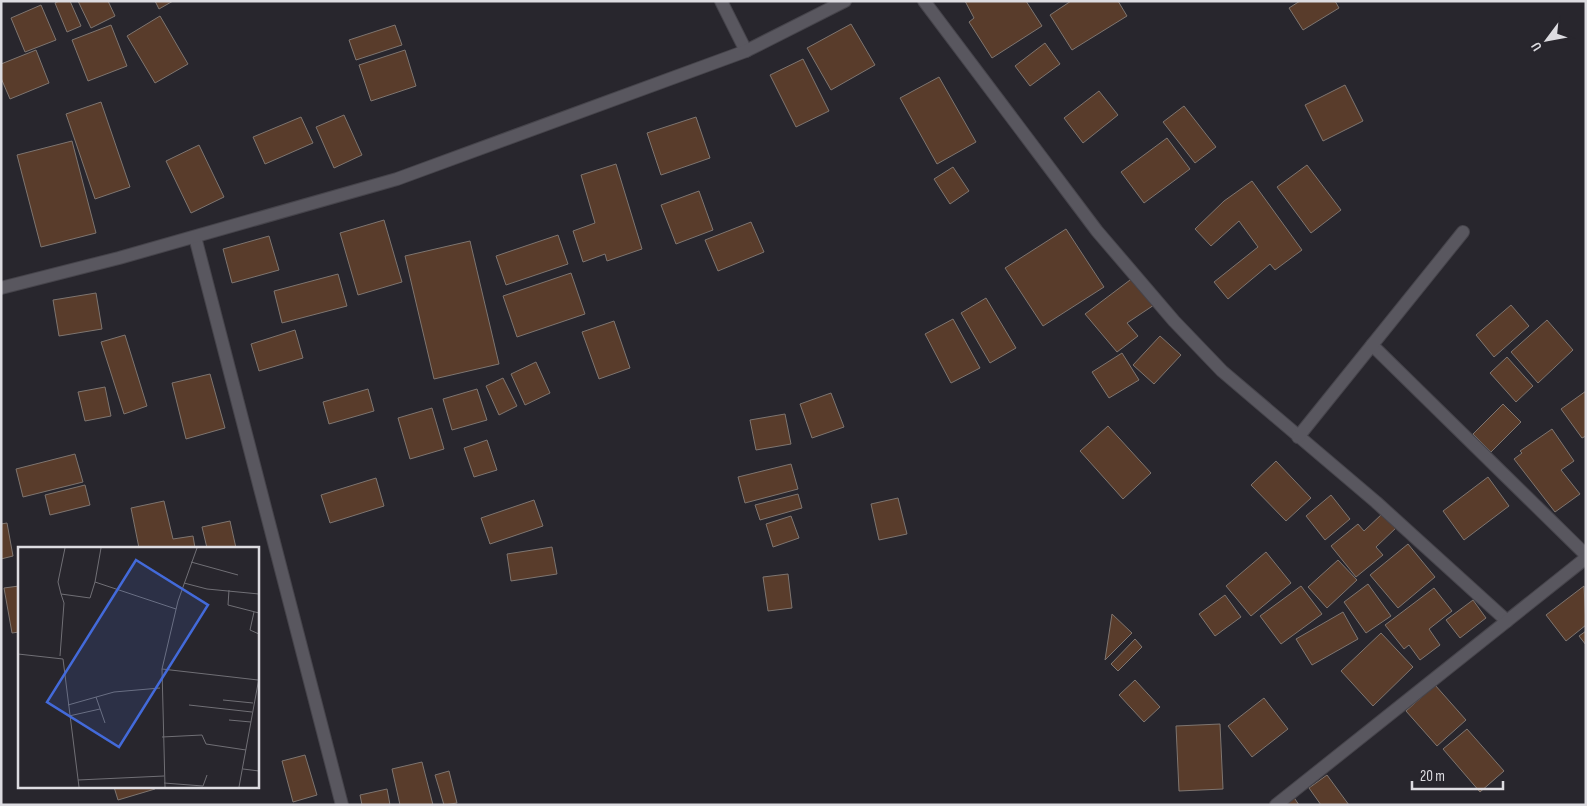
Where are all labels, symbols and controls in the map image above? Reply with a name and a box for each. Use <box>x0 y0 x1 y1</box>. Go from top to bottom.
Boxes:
north arrow <box>1522 15 1572 65</box>
text: U <box>1527 39 1546 54</box>
inset map <box>18 547 259 788</box>
scale bar <box>1412 758 1503 790</box>
text: 20 m <box>1420 767 1445 786</box>

